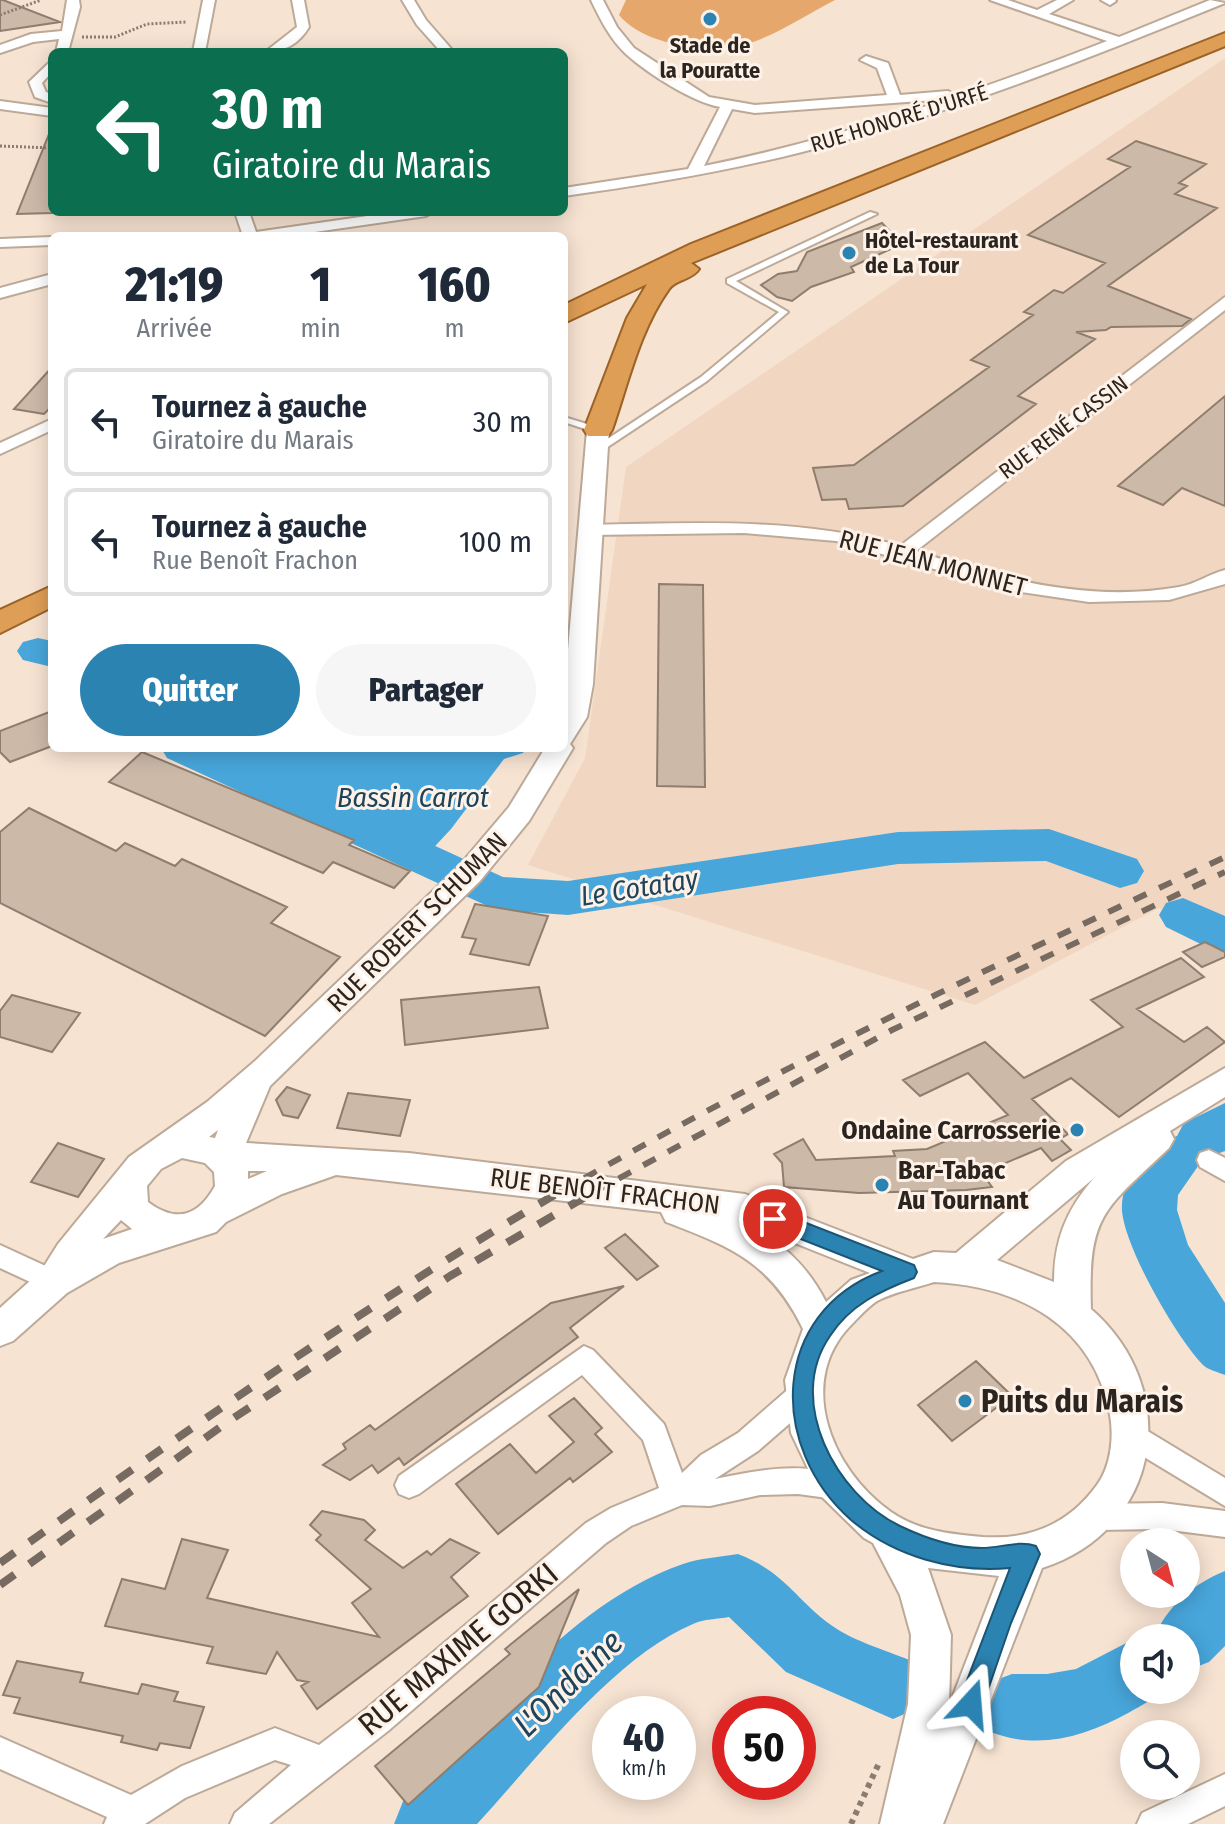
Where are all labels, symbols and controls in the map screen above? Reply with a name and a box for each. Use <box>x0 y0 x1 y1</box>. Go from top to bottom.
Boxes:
marker: Stade de la Pouratte <box>701 10 719 28</box>
place label: Stade de la Pouratte <box>660 32 760 84</box>
text: 30 m <box>212 76 323 143</box>
street label: RUE HONORÉ D'URFÉ <box>807 79 991 158</box>
icon: left <box>80 80 184 184</box>
text: Giratoire du Marais <box>212 144 491 188</box>
place label: Hôtel-restaurant de La Tour <box>865 227 1019 279</box>
marker: Hôtel-restaurant de La Tour <box>840 244 858 262</box>
text: 21:19 <box>125 256 223 314</box>
text: 1 <box>310 256 331 314</box>
text: 160 <box>418 256 491 314</box>
text: Arrivée <box>137 313 212 344</box>
text: min <box>301 313 341 344</box>
text: m <box>444 313 464 344</box>
street label: RUE RENÉ CASSIN <box>993 370 1133 485</box>
text: Tournez à gauche <box>152 389 367 425</box>
icon: left <box>84 400 128 444</box>
text: 30 m <box>473 404 532 440</box>
text: Giratoire du Marais <box>152 425 354 456</box>
text: Tournez à gauche <box>152 509 367 545</box>
icon: left <box>84 520 128 564</box>
text: 100 m <box>459 524 532 560</box>
street label: RUE JEAN MONNET <box>836 524 1030 603</box>
text: Rue Benoît Frachon <box>152 545 358 576</box>
button: Quitter <box>80 644 300 736</box>
button: Partager <box>316 644 536 736</box>
water label: Bassin Carrot <box>337 781 490 814</box>
street label: RUE ROBERT SCHUMAN <box>321 826 514 1019</box>
water label: Le Cotatay <box>578 862 702 913</box>
place label: Ondaine Carrosserie <box>841 1115 1061 1146</box>
marker: Ondaine Carrosserie <box>1068 1121 1086 1139</box>
place label: Bar-Tabac Au Tournant <box>897 1155 1029 1216</box>
street label: RUE BENOÎT FRACHON <box>488 1162 722 1221</box>
marker: Bar-Tabac Au Tournant <box>873 1176 891 1194</box>
pin <box>739 1185 807 1253</box>
icon: arrive <box>751 1197 795 1241</box>
place label: Puits du Marais <box>981 1382 1183 1420</box>
marker: Puits du Marais <box>956 1392 974 1410</box>
north arrow <box>1120 1528 1200 1608</box>
map controls <box>1120 1528 1200 1800</box>
street label: RUE MAXIME GORKI <box>351 1555 565 1743</box>
water label: L'Ondaine <box>505 1622 631 1745</box>
button: sound <box>1120 1624 1200 1704</box>
position arrow <box>929 1662 1013 1746</box>
speed limit sign: 50 <box>712 1696 816 1800</box>
text: 40 <box>623 1714 665 1762</box>
button: search <box>1120 1720 1200 1800</box>
text: km/h <box>622 1756 666 1780</box>

